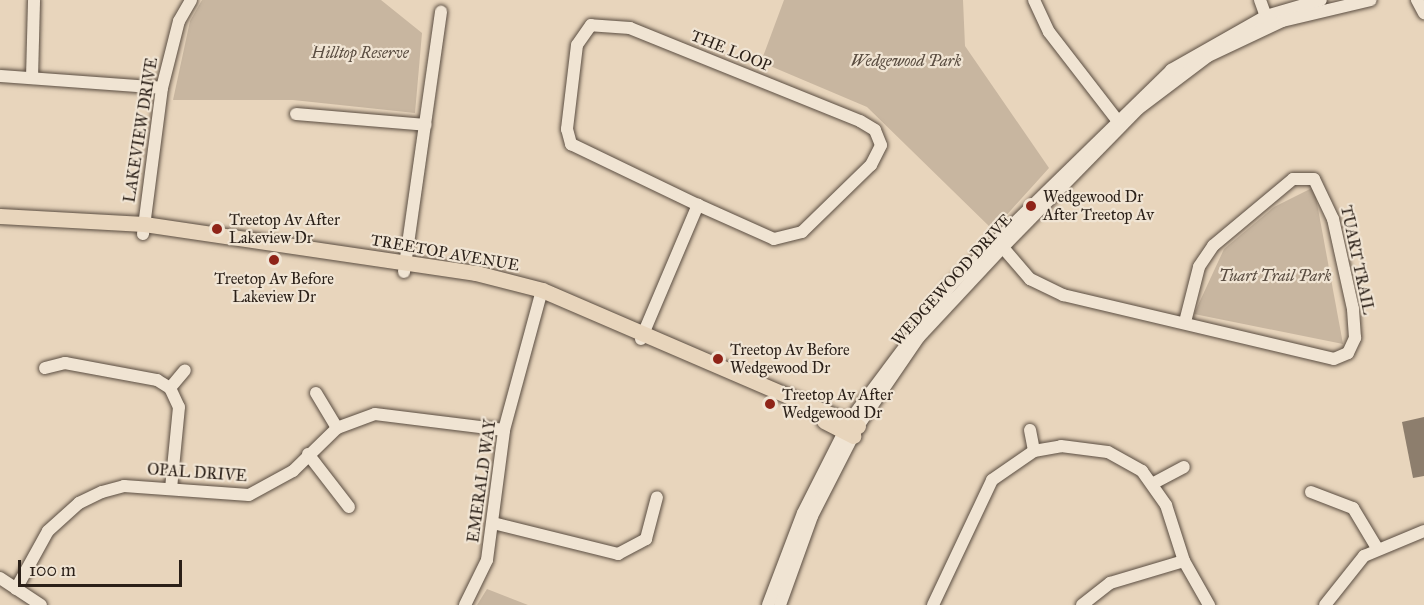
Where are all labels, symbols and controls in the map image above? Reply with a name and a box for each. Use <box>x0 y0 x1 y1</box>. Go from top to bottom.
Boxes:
street label: THE LOOP <box>688 26 774 76</box>
park label: Hilltop Reserve <box>311 43 409 63</box>
park label: Wedgewood Park <box>851 51 961 71</box>
street label: LAKEVIEW DRIVE <box>120 56 162 204</box>
place label: Wedgewood Dr After Treetop Av <box>1043 187 1154 225</box>
marker: Wedgewood Dr After Treetop Av <box>1024 199 1038 213</box>
street label: TUART TRAIL <box>1336 204 1378 316</box>
place label: Treetop Av After Lakeview Dr <box>229 210 340 248</box>
street label: WEDGEWOOD DRIVE <box>888 210 1016 350</box>
marker: Treetop Av After Lakeview Dr <box>210 222 224 236</box>
street label: TREETOP AVENUE <box>369 230 521 276</box>
marker: Treetop Av Before Lakeview Dr <box>267 253 281 267</box>
park label: Tuart Trail Park <box>1219 266 1331 286</box>
place label: Treetop Av Before Lakeview Dr <box>214 269 334 307</box>
place label: Treetop Av Before Wedgewood Dr <box>730 340 850 378</box>
marker: Treetop Av Before Wedgewood Dr <box>711 352 725 366</box>
place label: Treetop Av After Wedgewood Dr <box>782 385 893 423</box>
marker: Treetop Av After Wedgewood Dr <box>763 397 777 411</box>
street label: EMERALD WAY <box>464 418 500 544</box>
street label: OPAL DRIVE <box>146 460 248 486</box>
scale bar <box>21 548 184 586</box>
text: 100 m <box>29 559 76 581</box>

